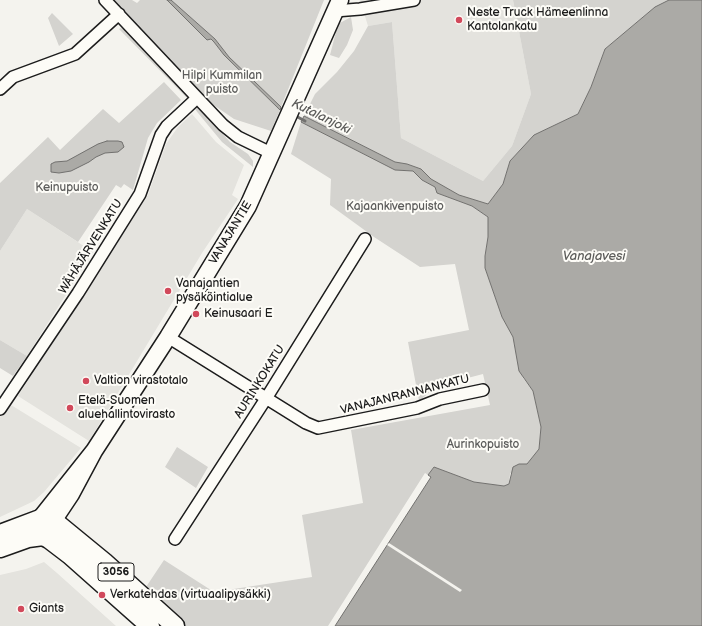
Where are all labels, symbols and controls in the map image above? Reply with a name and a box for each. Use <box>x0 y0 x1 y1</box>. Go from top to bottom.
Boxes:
place label: Neste Truck Hämeenlinna Kantolankatu <box>467 6 608 34</box>
marker: Neste Truck Hämeenlinna Kantolankatu <box>454 15 464 25</box>
park label: Hilpi Kummilan puisto <box>182 69 262 97</box>
water label: Kutalanjoki <box>289 96 353 138</box>
park label: Keinupuisto <box>35 181 99 195</box>
street label: WÄHÄJÄRVENKATU <box>56 197 126 297</box>
street label: VANAJANTIE <box>207 199 255 267</box>
park label: Kajaankivenpuisto <box>346 200 444 214</box>
water label: Vanajavesi <box>563 249 625 265</box>
place label: Vanajantien pysäköintialue <box>176 277 253 305</box>
marker: Vanajantien pysäköintialue <box>163 286 173 296</box>
place label: Keinusaari E <box>204 307 273 321</box>
marker: Keinusaari E <box>191 309 201 319</box>
street label: AURINKOKATU <box>232 343 288 421</box>
street label: VANAJANRANNANKATU <box>339 372 471 418</box>
place label: Valtion virastotalo <box>94 374 188 388</box>
marker: Valtion virastotalo <box>81 376 91 386</box>
place label: Etelä-Suomen aluehallintovirasto <box>78 394 175 422</box>
marker: Etelä-Suomen aluehallintovirasto <box>65 403 75 413</box>
park label: Aurinkopuisto <box>447 438 519 452</box>
road number: 3056 <box>98 563 134 581</box>
place label: Verkatehdas (virtuaalipysäkki) <box>110 588 271 602</box>
marker: Verkatehdas (virtuaalipysäkki) <box>97 590 107 600</box>
place label: Giants <box>29 602 64 616</box>
marker: Giants <box>16 604 26 614</box>

